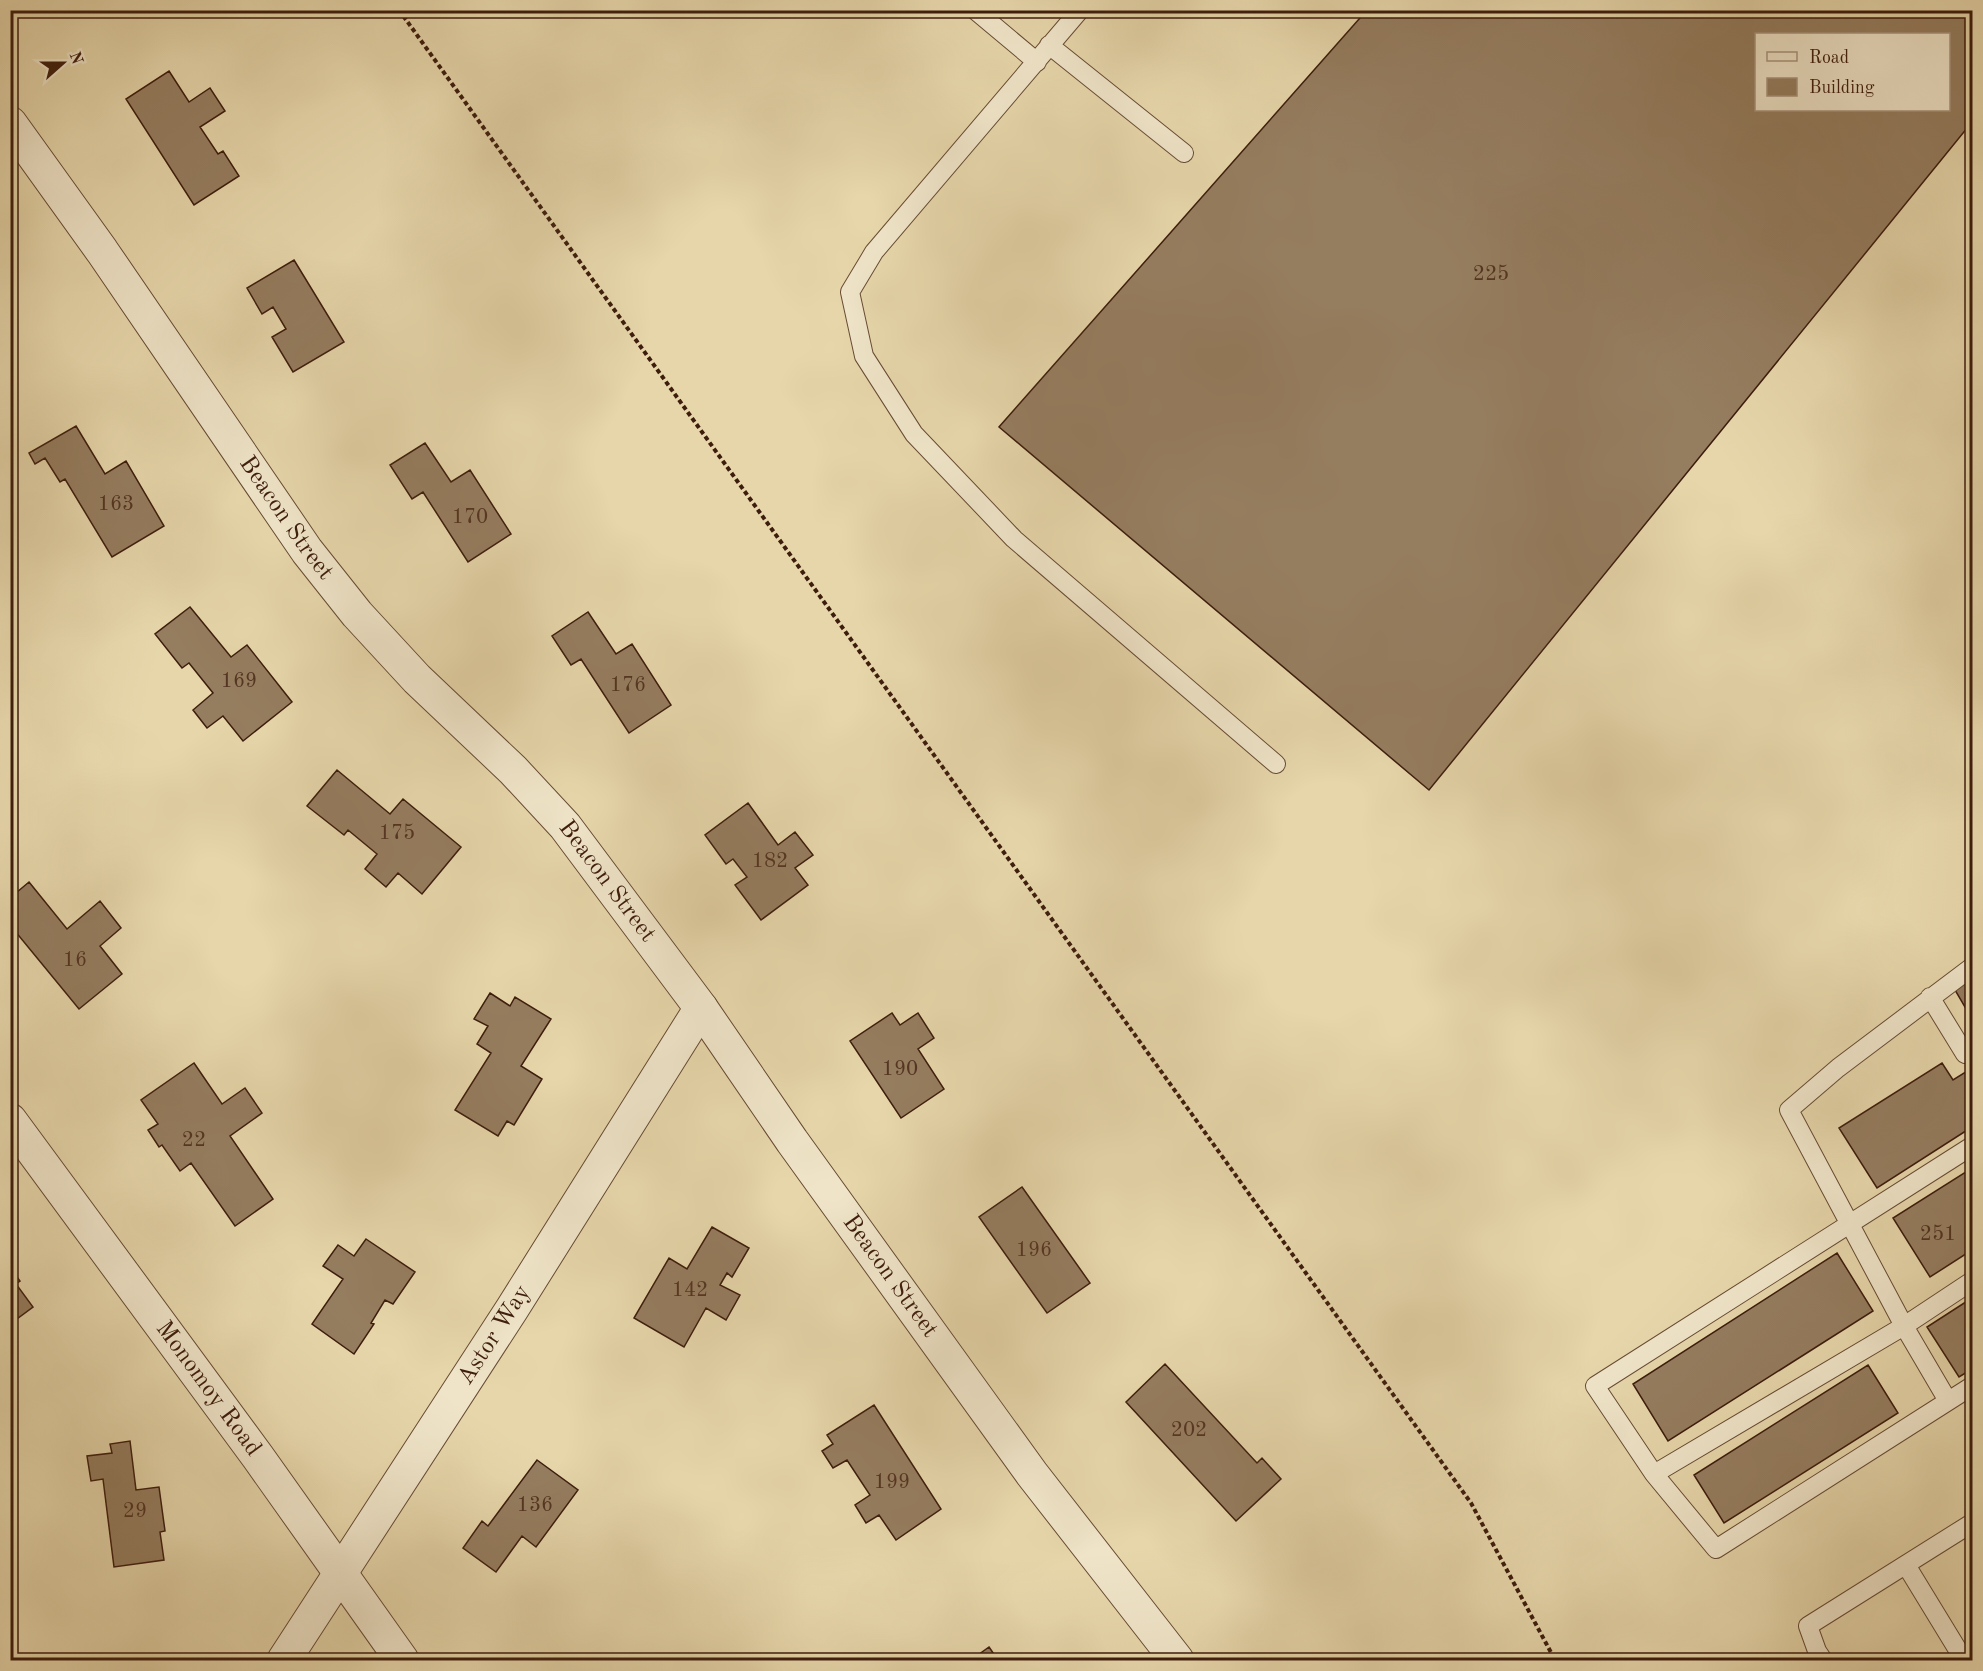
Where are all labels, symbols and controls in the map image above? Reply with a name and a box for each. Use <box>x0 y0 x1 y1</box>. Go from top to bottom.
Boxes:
north arrow <box>33 33 93 93</box>
legend <box>1755 33 1950 111</box>
text: Road <box>1809 49 1849 67</box>
text: N <box>65 50 85 68</box>
text: Building <box>1809 79 1875 97</box>
house number: 225 <box>1473 264 1509 285</box>
street label: Beacon Street <box>234 452 337 585</box>
house number: 163 <box>98 494 134 515</box>
house number: 170 <box>452 507 488 528</box>
house number: 169 <box>221 671 257 692</box>
house number: 176 <box>610 675 646 696</box>
street label: Beacon Street <box>553 816 660 947</box>
house number: 175 <box>379 823 415 844</box>
house number: 182 <box>752 851 788 872</box>
house number: 16 <box>63 950 87 971</box>
house number: 190 <box>882 1059 918 1080</box>
house number: 22 <box>182 1130 206 1151</box>
street label: Beacon Street <box>838 1211 942 1342</box>
house number: 251 <box>1920 1224 1956 1245</box>
house number: 196 <box>1016 1240 1052 1261</box>
house number: 142 <box>672 1280 708 1301</box>
street label: Astor Way <box>454 1281 536 1390</box>
street label: Monomoy Road <box>151 1317 265 1461</box>
house number: 202 <box>1171 1420 1207 1441</box>
house number: 199 <box>874 1472 910 1493</box>
house number: 136 <box>517 1495 553 1516</box>
house number: 29 <box>123 1501 147 1522</box>

